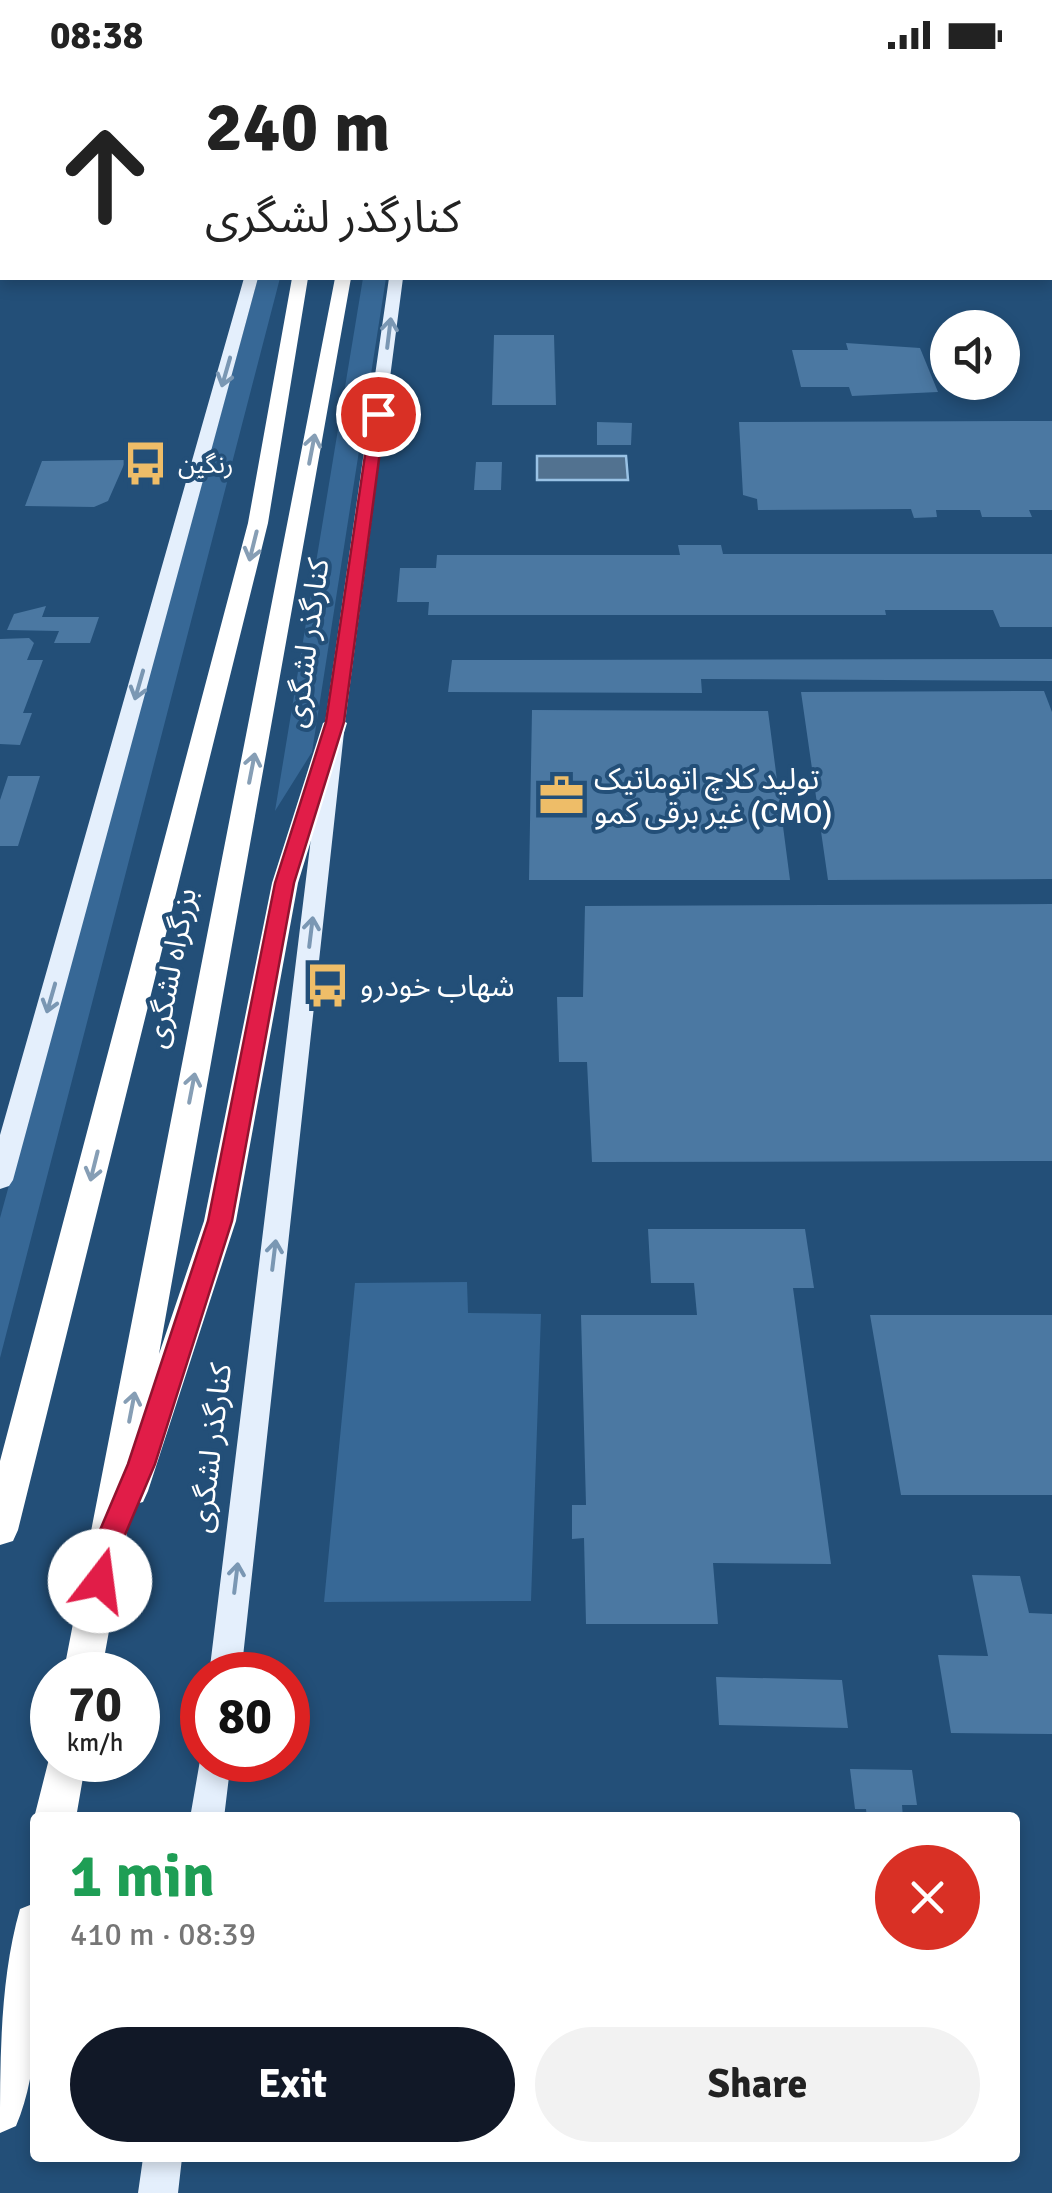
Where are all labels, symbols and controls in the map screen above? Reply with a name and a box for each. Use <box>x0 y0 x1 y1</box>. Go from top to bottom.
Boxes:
text: 08:38 <box>50 12 143 59</box>
text: 240 m <box>205 84 390 170</box>
icon: ahead <box>40 110 170 240</box>
text: کنارگذر لشگری <box>205 190 461 245</box>
map controls <box>930 310 1020 400</box>
button: sound <box>930 310 1020 400</box>
one-way arrow <box>380 317 398 349</box>
one-way arrow <box>216 356 234 387</box>
pin <box>336 372 421 457</box>
icon: arrive <box>351 387 406 442</box>
one-way arrow <box>303 433 322 466</box>
bus stop icon: رنگین <box>121 440 169 488</box>
place label: رنگین <box>178 449 233 480</box>
one-way arrow <box>242 530 261 561</box>
street label: کنارگذر لشگری <box>277 556 338 730</box>
one-way arrow <box>128 669 147 700</box>
one-way arrow <box>243 753 262 785</box>
place label: تولید کلاچ اتوماتیک غیر برقی کمو (CMO) <box>594 761 832 832</box>
office icon: تولید کلاچ اتوماتیک غیر برقی کمو (CMO) <box>537 772 585 820</box>
street label: بزرگراه لشگری <box>138 885 205 1051</box>
one-way arrow <box>302 917 321 949</box>
bus stop icon: شهاب خودرو <box>303 962 351 1010</box>
place label: شهاب خودرو <box>360 968 514 1005</box>
one-way arrow <box>41 982 59 1013</box>
one-way arrow <box>183 1072 202 1105</box>
one-way arrow <box>83 1150 102 1181</box>
one-way arrow <box>265 1240 284 1272</box>
street label: کنارگذر لشگری <box>183 1361 240 1535</box>
one-way arrow <box>123 1391 142 1424</box>
position arrow <box>48 1529 152 1633</box>
one-way arrow <box>227 1563 246 1595</box>
speed limit sign: 80 <box>180 1652 310 1782</box>
text: 70 <box>68 1674 122 1736</box>
text: km/h <box>67 1727 123 1758</box>
text: 1 min <box>70 1840 215 1914</box>
button: close <box>875 1845 980 1950</box>
text: 410 m · 08:39 <box>70 1915 256 1954</box>
button: Exit <box>70 2027 515 2142</box>
button: Share <box>535 2027 980 2142</box>

